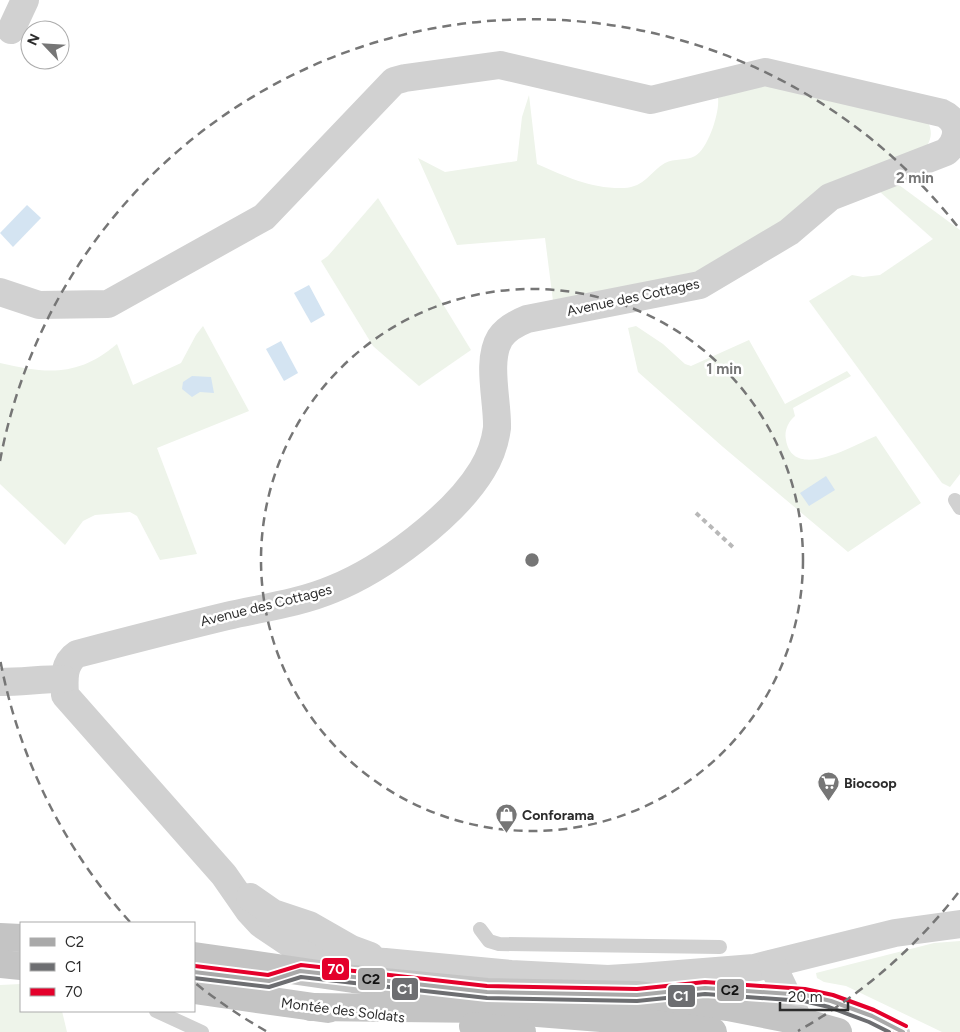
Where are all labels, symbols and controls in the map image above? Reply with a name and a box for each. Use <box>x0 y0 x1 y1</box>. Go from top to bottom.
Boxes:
north arrow <box>20 20 70 70</box>
text: N <box>24 31 44 48</box>
text: 2 min <box>896 169 934 187</box>
street label: Avenue des Cottages <box>565 275 701 320</box>
text: 1 min <box>706 360 742 378</box>
centre of rings <box>523 551 541 569</box>
street label: Avenue des Cottages <box>199 581 334 630</box>
supermarket icon: Biocoop <box>816 771 840 802</box>
place label: Biocoop <box>844 775 897 792</box>
shop icon: Conforama <box>494 803 518 834</box>
place label: Conforama <box>522 807 594 824</box>
legend <box>20 922 195 1012</box>
text: C2 <box>65 933 84 951</box>
line badge: 70 <box>321 957 350 981</box>
text: C1 <box>65 958 82 976</box>
text: 70 <box>328 961 344 978</box>
line badge: C2 <box>357 967 386 991</box>
text: C2 <box>362 971 380 988</box>
line badge: C1 <box>391 977 419 1001</box>
line badge: C2 <box>716 978 745 1002</box>
scale bar <box>780 980 848 1012</box>
text: C1 <box>397 981 413 998</box>
text: C2 <box>721 982 739 999</box>
text: 70 <box>65 983 83 1001</box>
line badge: C1 <box>667 984 696 1008</box>
text: C1 <box>673 988 689 1005</box>
text: 20 m <box>788 988 822 1006</box>
street label: Montée des Soldats <box>280 994 406 1027</box>

